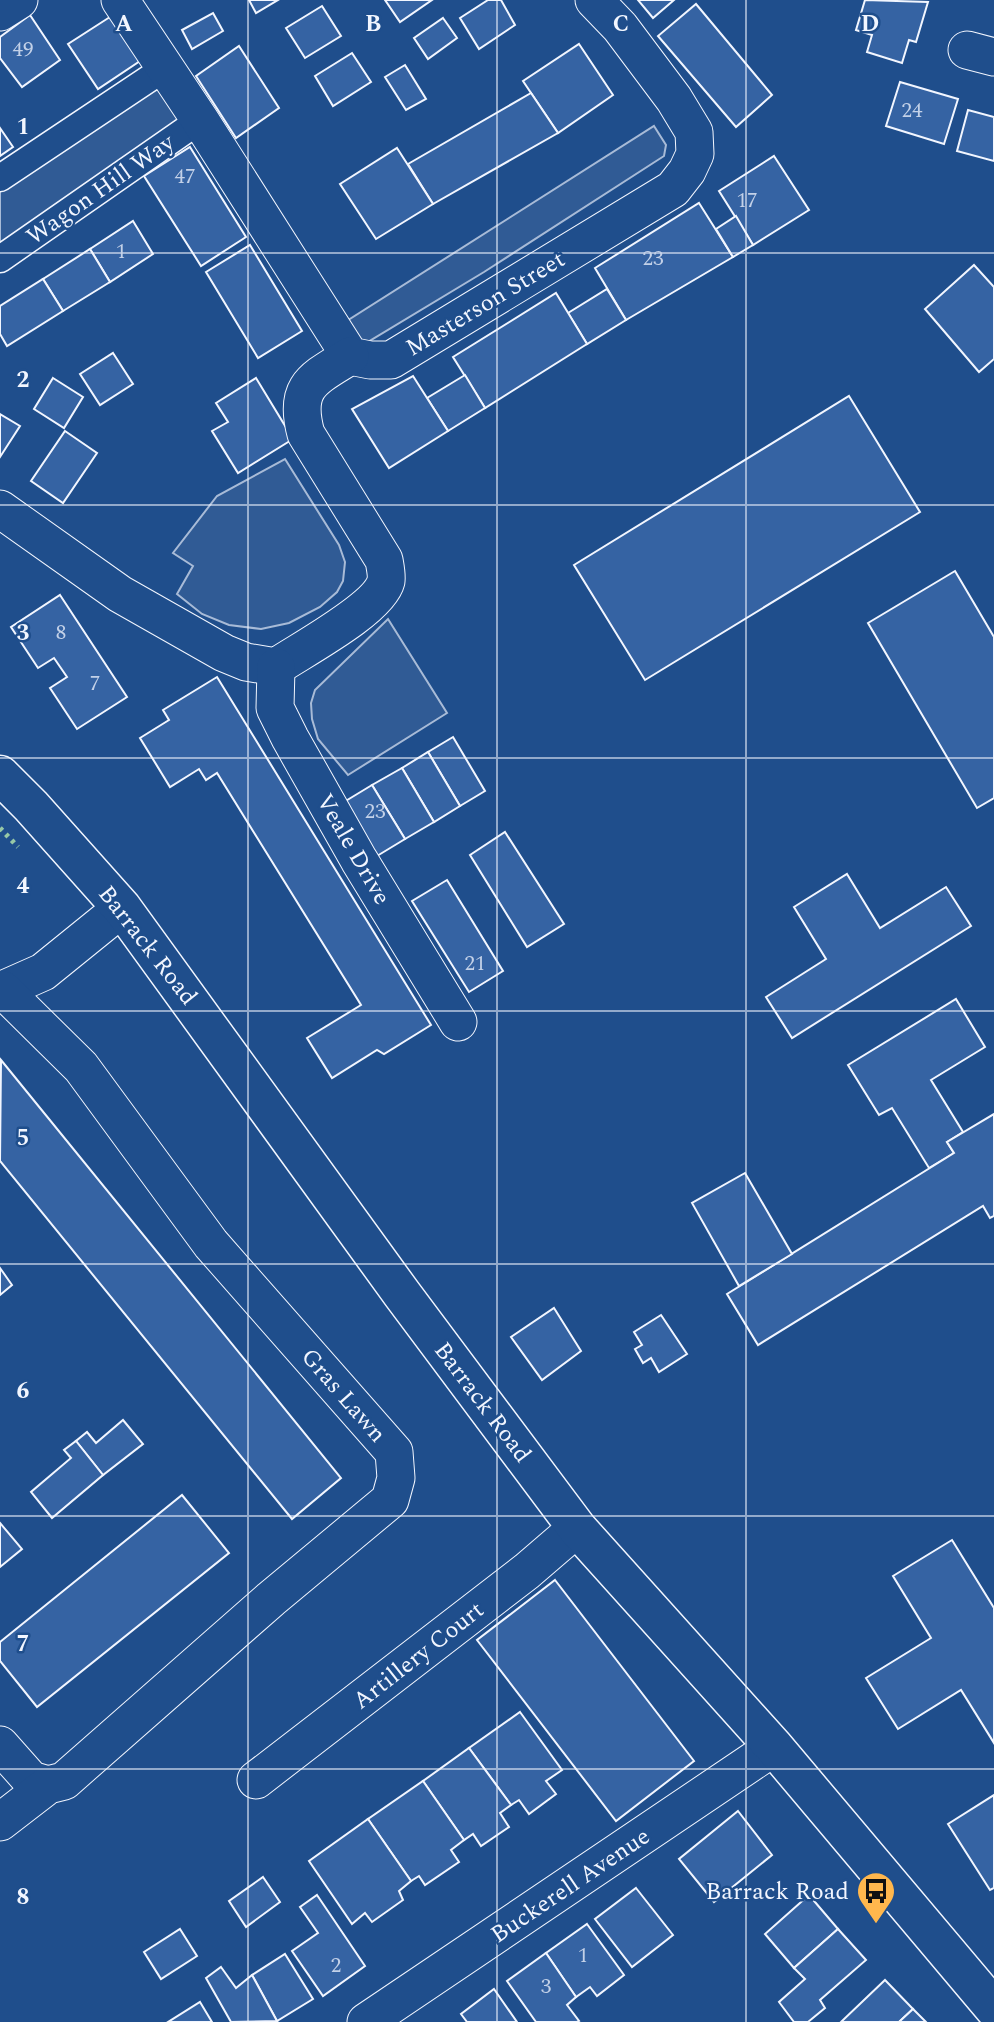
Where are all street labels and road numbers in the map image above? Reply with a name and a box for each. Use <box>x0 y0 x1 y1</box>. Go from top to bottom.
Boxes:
street label: Wagon Hill Way <box>19 124 183 254</box>
street label: Masterson Street <box>399 242 572 366</box>
street label: Veale Drive <box>307 787 400 912</box>
street label: Barrack Road <box>89 878 206 1013</box>
street label: Barrack Road <box>425 1334 540 1471</box>
street label: Gras Lawn <box>292 1340 395 1451</box>
street label: Artillery Court <box>345 1593 492 1719</box>
street label: Buckerell Avenue <box>483 1819 658 1953</box>

